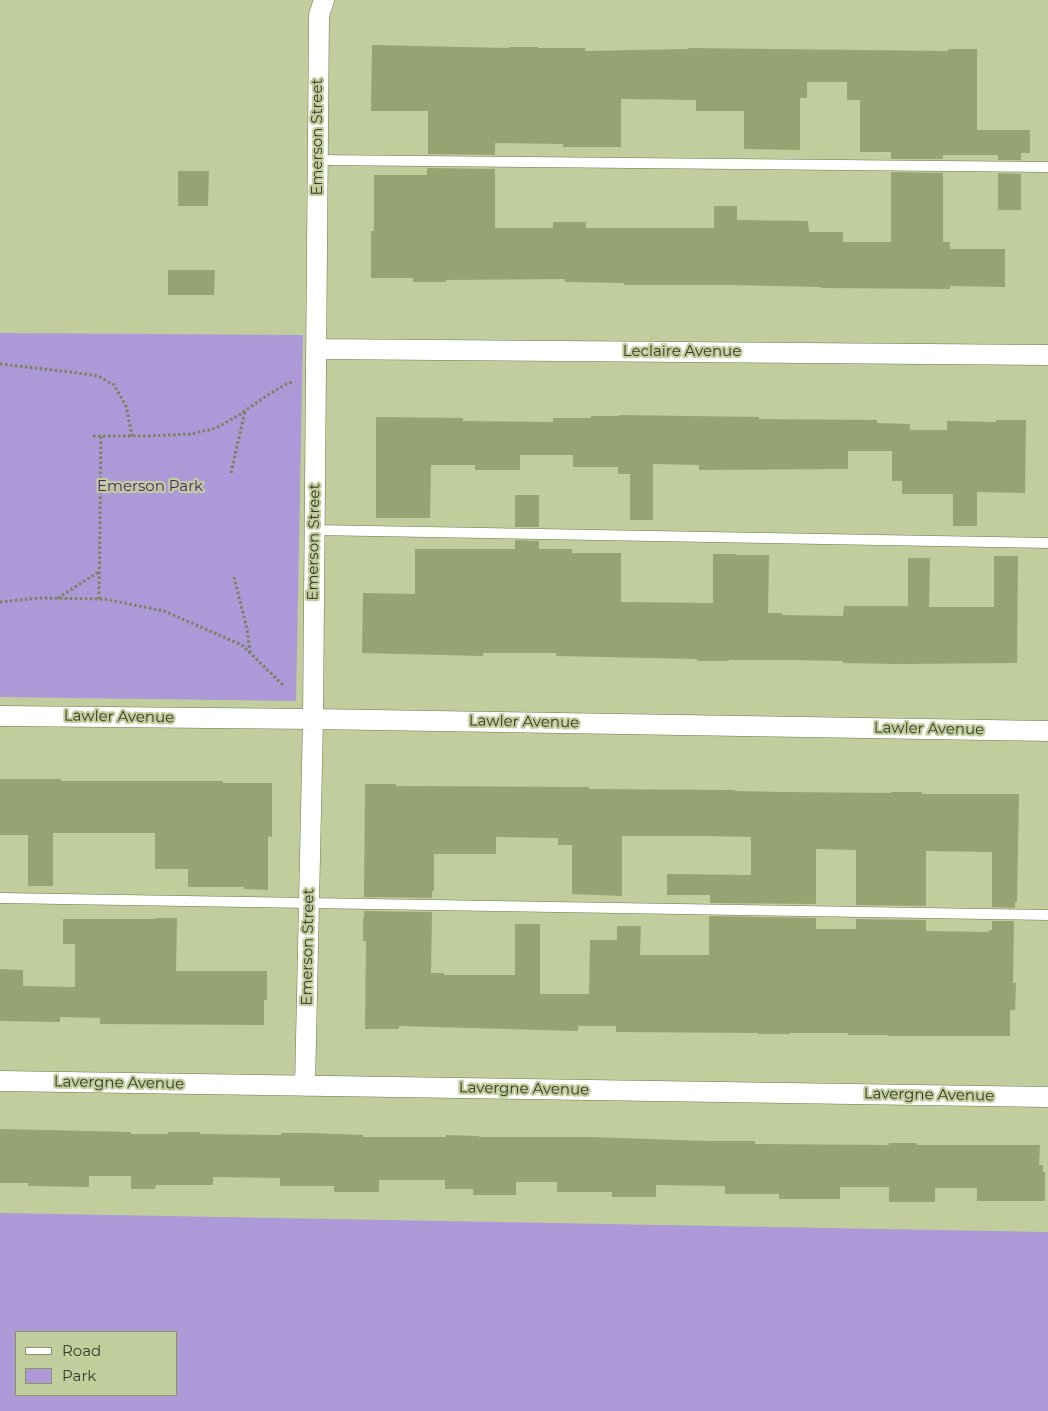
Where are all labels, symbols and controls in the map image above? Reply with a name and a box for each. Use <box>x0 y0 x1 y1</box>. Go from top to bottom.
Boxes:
street label: Emerson Street <box>309 78 327 196</box>
street label: Leclaire Avenue <box>623 343 741 361</box>
park label: Emerson Park <box>97 478 203 496</box>
street label: Emerson Street <box>304 483 324 601</box>
street label: Lawler Avenue <box>64 707 174 727</box>
street label: Lawler Avenue <box>469 712 579 732</box>
street label: Lawler Avenue <box>874 719 984 739</box>
street label: Emerson Street <box>298 888 318 1006</box>
street label: Lavergne Avenue <box>54 1073 184 1093</box>
street label: Lavergne Avenue <box>459 1079 589 1099</box>
street label: Lavergne Avenue <box>864 1085 994 1105</box>
legend <box>15 1331 178 1396</box>
text: Road <box>62 1341 101 1360</box>
text: Park <box>62 1366 96 1385</box>

